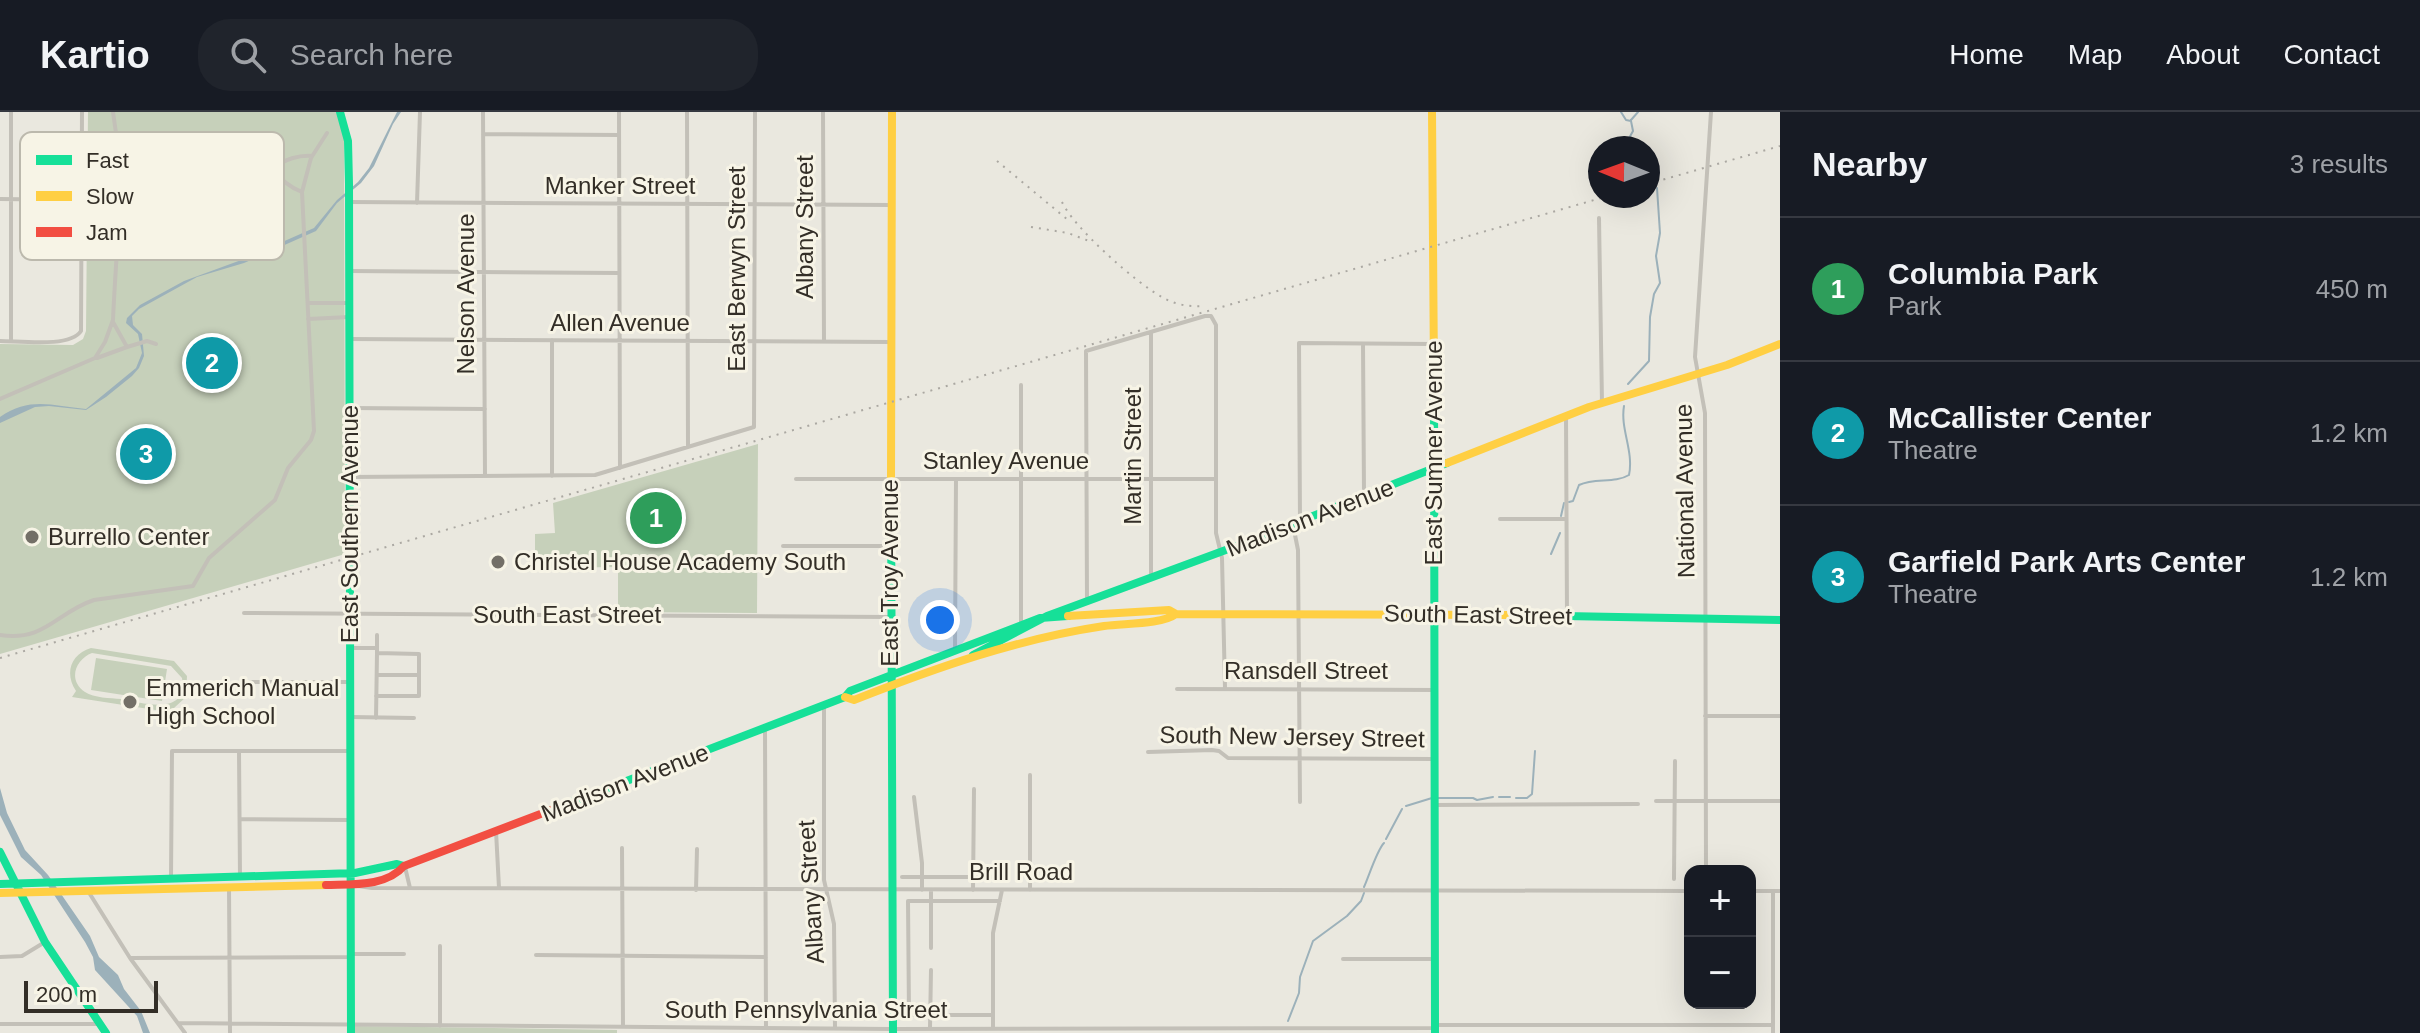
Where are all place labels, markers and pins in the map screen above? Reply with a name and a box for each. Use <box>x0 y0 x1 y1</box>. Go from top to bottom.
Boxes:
pin: 2 <box>186 333 238 393</box>
pin: 3 <box>120 424 172 484</box>
pin: 1 <box>630 488 682 548</box>
place label: Burrello Center <box>48 523 209 550</box>
marker: Burrello Center <box>23 528 41 546</box>
place label: Christel House Academy South <box>514 548 846 575</box>
marker: Christel House Academy South <box>489 553 507 571</box>
place label: Emmerich Manual High School <box>146 674 339 729</box>
marker: Emmerich Manual High School <box>121 693 139 711</box>

